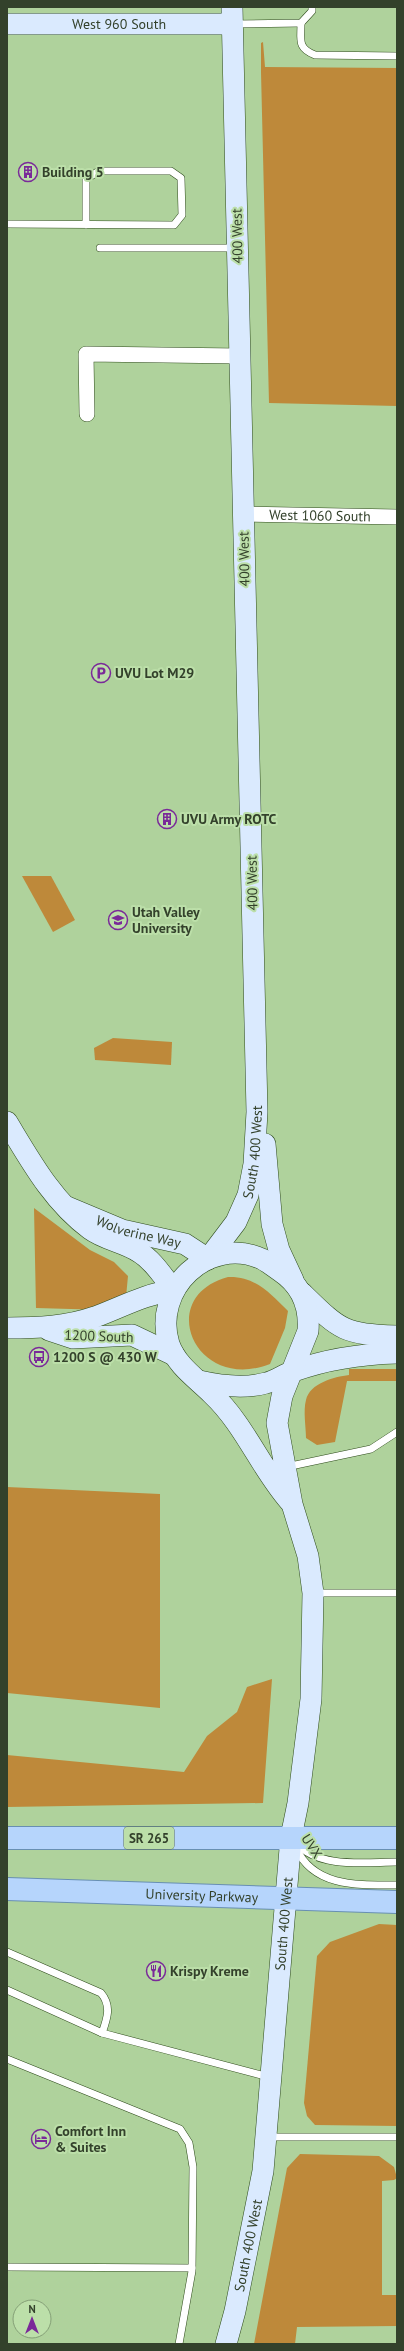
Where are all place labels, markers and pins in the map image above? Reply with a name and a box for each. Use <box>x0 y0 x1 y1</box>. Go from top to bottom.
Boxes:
building icon: Building 5 <box>17 161 39 183</box>
place label: Building 5 <box>42 163 104 181</box>
parking icon: UVU Lot M29 <box>90 662 112 684</box>
place label: UVU Lot M29 <box>115 664 194 682</box>
building icon: UVU Army ROTC <box>156 808 178 830</box>
place label: UVU Army ROTC <box>181 810 277 828</box>
place label: Utah Valley University <box>132 903 200 937</box>
school or university icon: Utah Valley University <box>107 909 129 931</box>
bus stop icon: 1200 S @ 430 W <box>28 1346 50 1368</box>
place label: 1200 S @ 430 W <box>53 1348 158 1366</box>
restaurant icon: Krispy Kreme <box>145 1960 167 1982</box>
place label: Krispy Kreme <box>170 1962 249 1980</box>
place label: Comfort Inn & Suites <box>55 2122 126 2156</box>
hotel icon: Comfort Inn & Suites <box>30 2128 52 2150</box>

